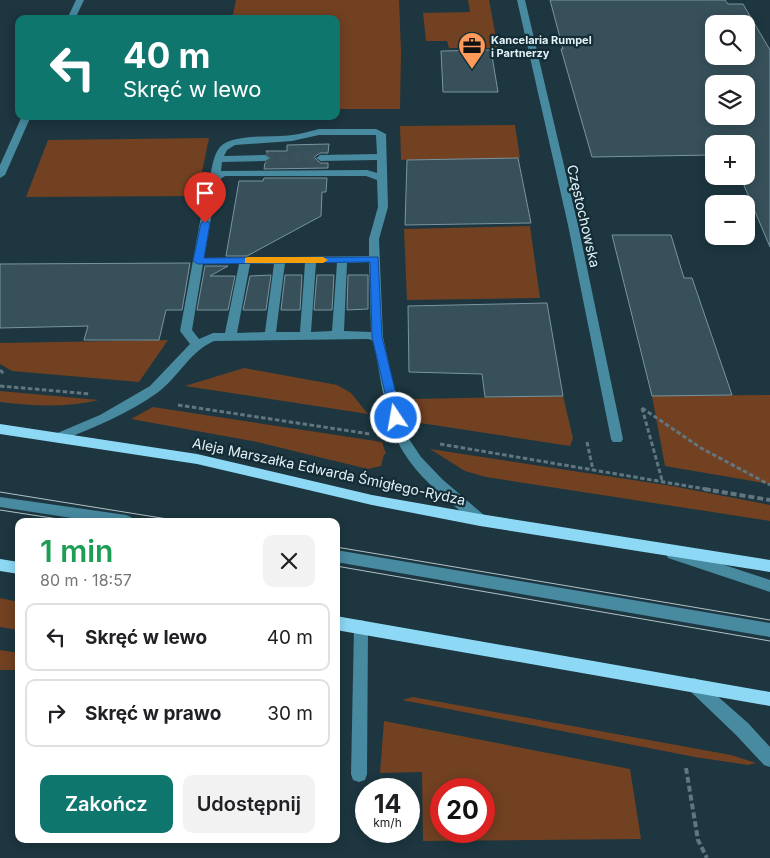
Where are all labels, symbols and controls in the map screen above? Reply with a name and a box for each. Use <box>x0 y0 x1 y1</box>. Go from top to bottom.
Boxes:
map controls <box>705 15 755 245</box>
button: search <box>705 15 755 65</box>
office icon: Kancelaria Rumpel i Partnerzy <box>457 31 487 70</box>
place label: Kancelaria Rumpel i Partnerzy <box>491 33 592 60</box>
text: 40 m <box>123 34 211 76</box>
icon: left <box>40 35 105 100</box>
button: layers <box>705 75 755 125</box>
text: Skręć w lewo <box>123 76 261 102</box>
button: + <box>705 135 755 185</box>
street label: Częstochowska <box>564 163 604 269</box>
pin <box>184 172 226 223</box>
icon: arrive <box>191 179 219 207</box>
button: − <box>705 195 755 245</box>
position arrow <box>369 391 421 443</box>
street label: Aleja Marszałka Edwarda Śmigłego-Rydza <box>191 434 467 508</box>
text: 1 min <box>40 533 113 569</box>
button: close <box>263 535 315 587</box>
text: 80 m · 18:57 <box>40 570 132 590</box>
icon: left <box>42 623 70 651</box>
text: Skręć w lewo <box>85 626 207 649</box>
text: 40 m <box>267 626 313 649</box>
icon: right <box>42 699 70 727</box>
text: Skręć w prawo <box>85 702 221 725</box>
text: 30 m <box>267 702 313 725</box>
button: Zakończ <box>40 775 173 833</box>
button: Udostępnij <box>183 775 315 833</box>
speed limit sign: 20 <box>430 778 495 843</box>
text: 14 <box>374 789 401 819</box>
text: km/h <box>373 815 402 830</box>

